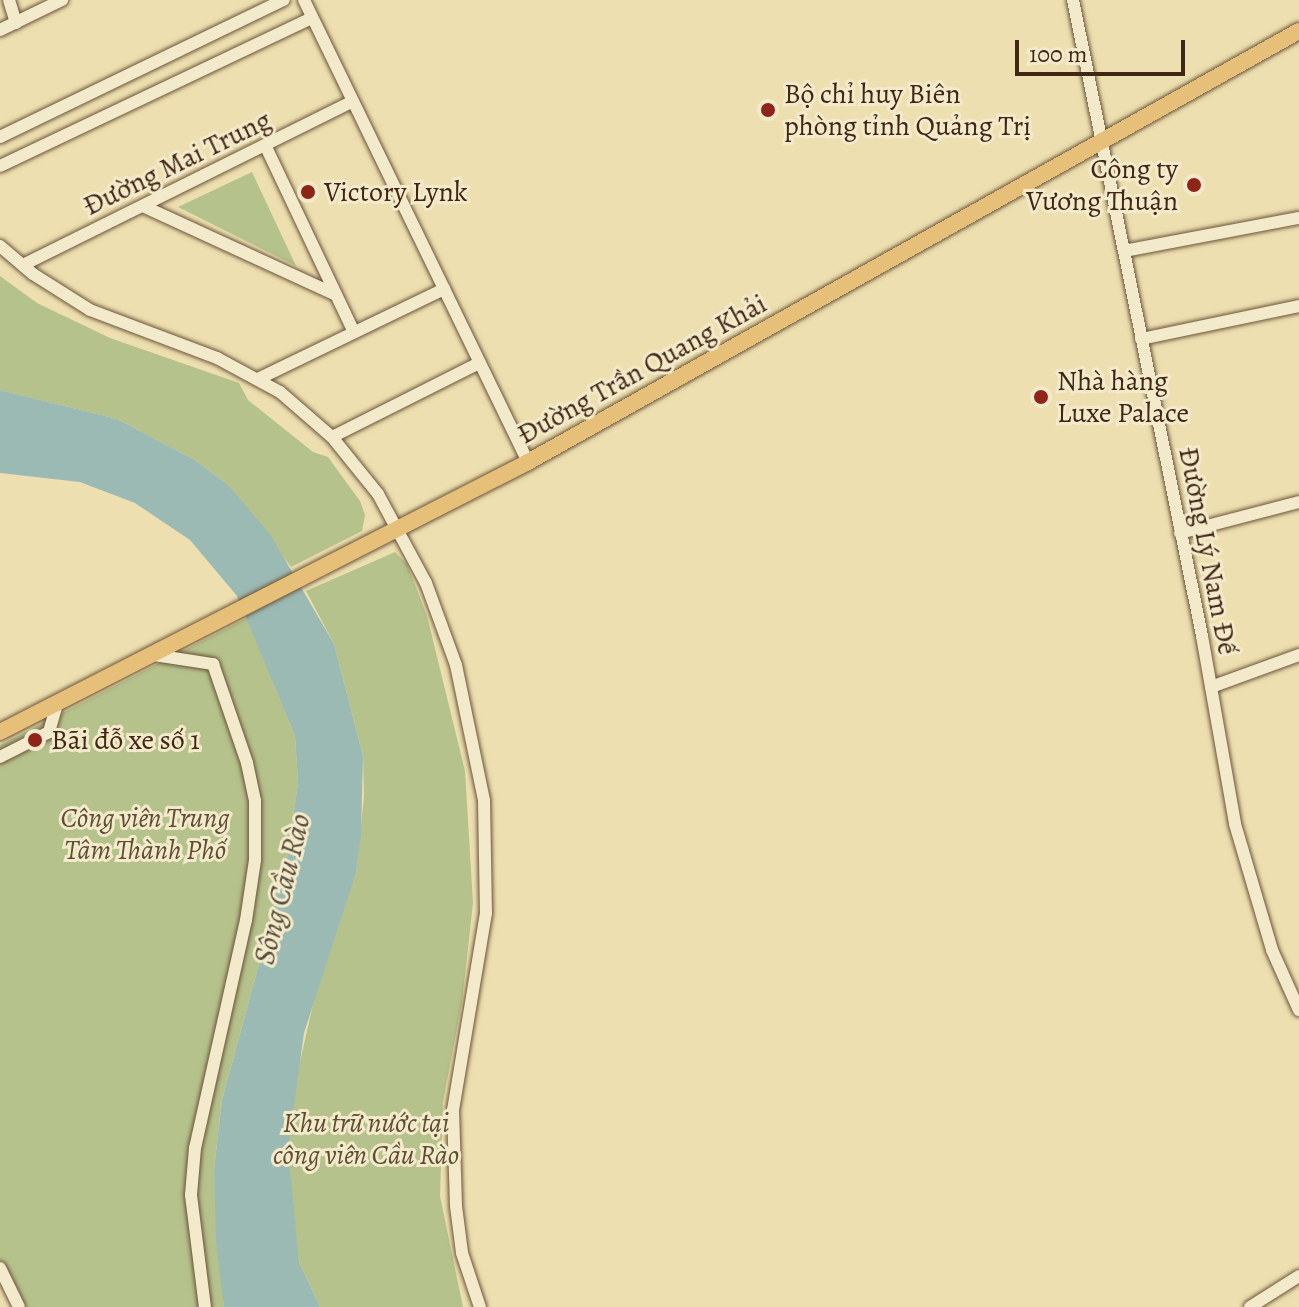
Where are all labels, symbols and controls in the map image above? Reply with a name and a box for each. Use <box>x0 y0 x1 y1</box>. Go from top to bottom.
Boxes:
scale bar <box>1019 24 1189 74</box>
text: 100 m <box>1029 38 1088 70</box>
place label: Bộ chỉ huy Biên phòng tỉnh Quảng Trị <box>784 77 1031 143</box>
marker: Bộ chỉ huy Biên phòng tỉnh Quảng Trị <box>759 101 777 119</box>
street label: Đường Mai Trung <box>78 103 276 223</box>
place label: Công ty Vương Thuận <box>1026 152 1178 218</box>
place label: Victory Lynk <box>324 175 468 209</box>
marker: Công ty Vương Thuận <box>1185 176 1203 194</box>
marker: Victory Lynk <box>299 183 317 201</box>
street label: Đường Trần Quang Khải <box>512 286 772 452</box>
place label: Nhà hàng Luxe Palace <box>1057 364 1189 430</box>
marker: Nhà hàng Luxe Palace <box>1032 388 1050 406</box>
street label: Đường Lý Nam Đế <box>1171 444 1245 658</box>
place label: Bãi đỗ xe số 1 <box>51 723 200 757</box>
marker: Bãi đỗ xe số 1 <box>26 731 44 749</box>
park label: Công viên Trung Tâm Thành Phố <box>60 801 230 867</box>
water label: Sông Cầu Rào <box>246 810 318 968</box>
park label: Khu trữ nước tại công viên Cầu Rào <box>273 1106 459 1172</box>

